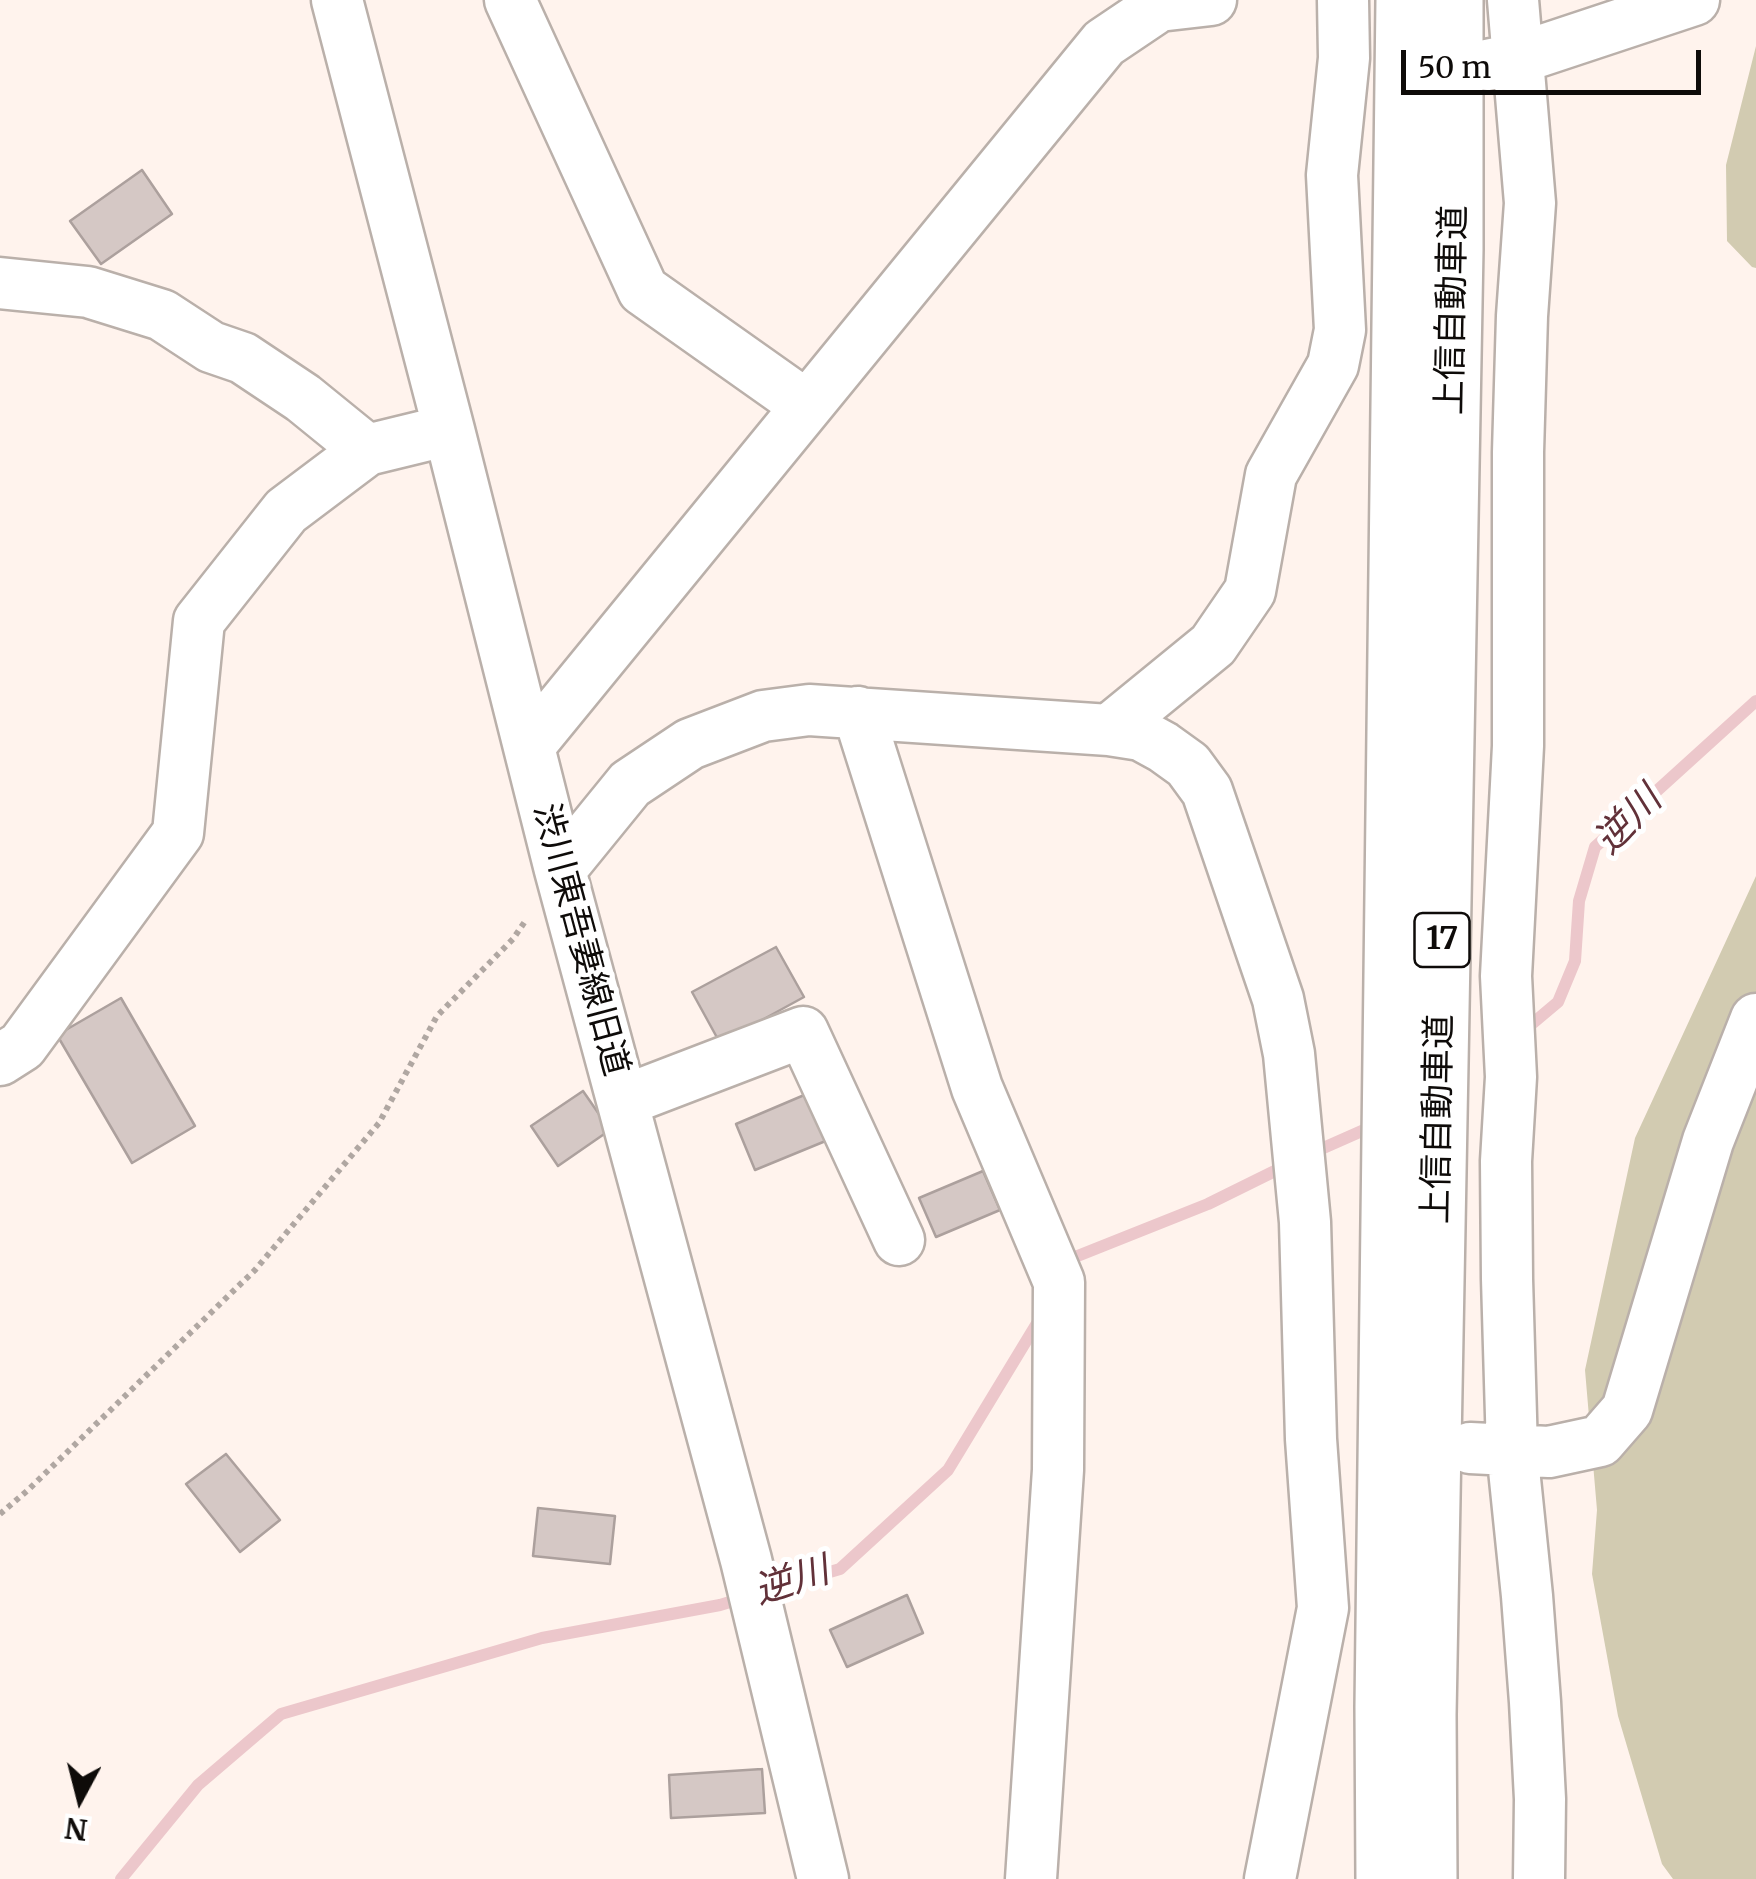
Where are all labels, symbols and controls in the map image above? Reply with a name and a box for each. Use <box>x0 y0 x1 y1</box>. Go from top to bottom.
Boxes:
scale bar <box>1406 30 1706 92</box>
text: 50 m <box>1418 48 1491 86</box>
street label: 上信自動車道 <box>1430 205 1476 415</box>
water label: 逆川 <box>1586 778 1672 864</box>
street label: 渋川東吾妻線旧道 <box>523 799 637 1081</box>
road number: 17 <box>1414 913 1470 967</box>
street label: 上信自動車道 <box>1416 1014 1462 1224</box>
water label: 逆川 <box>749 1549 835 1615</box>
north arrow <box>30 1749 130 1849</box>
text: N <box>63 1810 90 1848</box>

